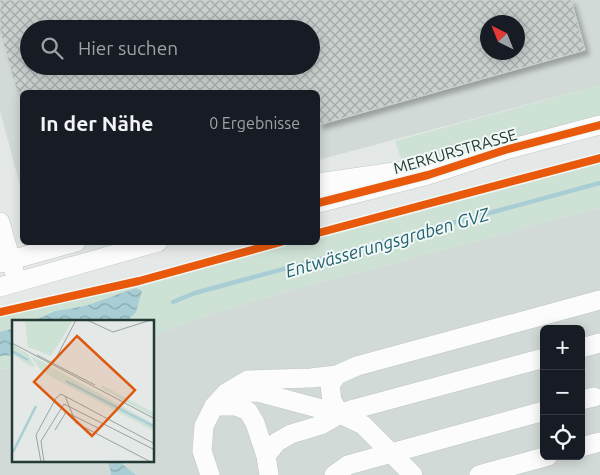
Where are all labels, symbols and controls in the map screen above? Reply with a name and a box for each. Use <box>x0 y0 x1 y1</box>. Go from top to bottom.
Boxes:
north arrow <box>480 15 525 60</box>
search box <box>20 20 320 75</box>
icon: search <box>38 34 66 62</box>
text: Hier suchen <box>78 37 178 59</box>
text: In der Nähe <box>40 111 153 135</box>
text: 0 Ergebnisse <box>209 114 300 132</box>
street label: MERKURSTRASSE <box>391 125 519 177</box>
water label: Entwässerungsgraben GVZ <box>283 203 493 281</box>
inset map <box>12 320 155 462</box>
map controls <box>540 325 585 460</box>
button: + <box>540 325 585 370</box>
button: − <box>540 370 585 415</box>
button: locate <box>540 415 585 460</box>

